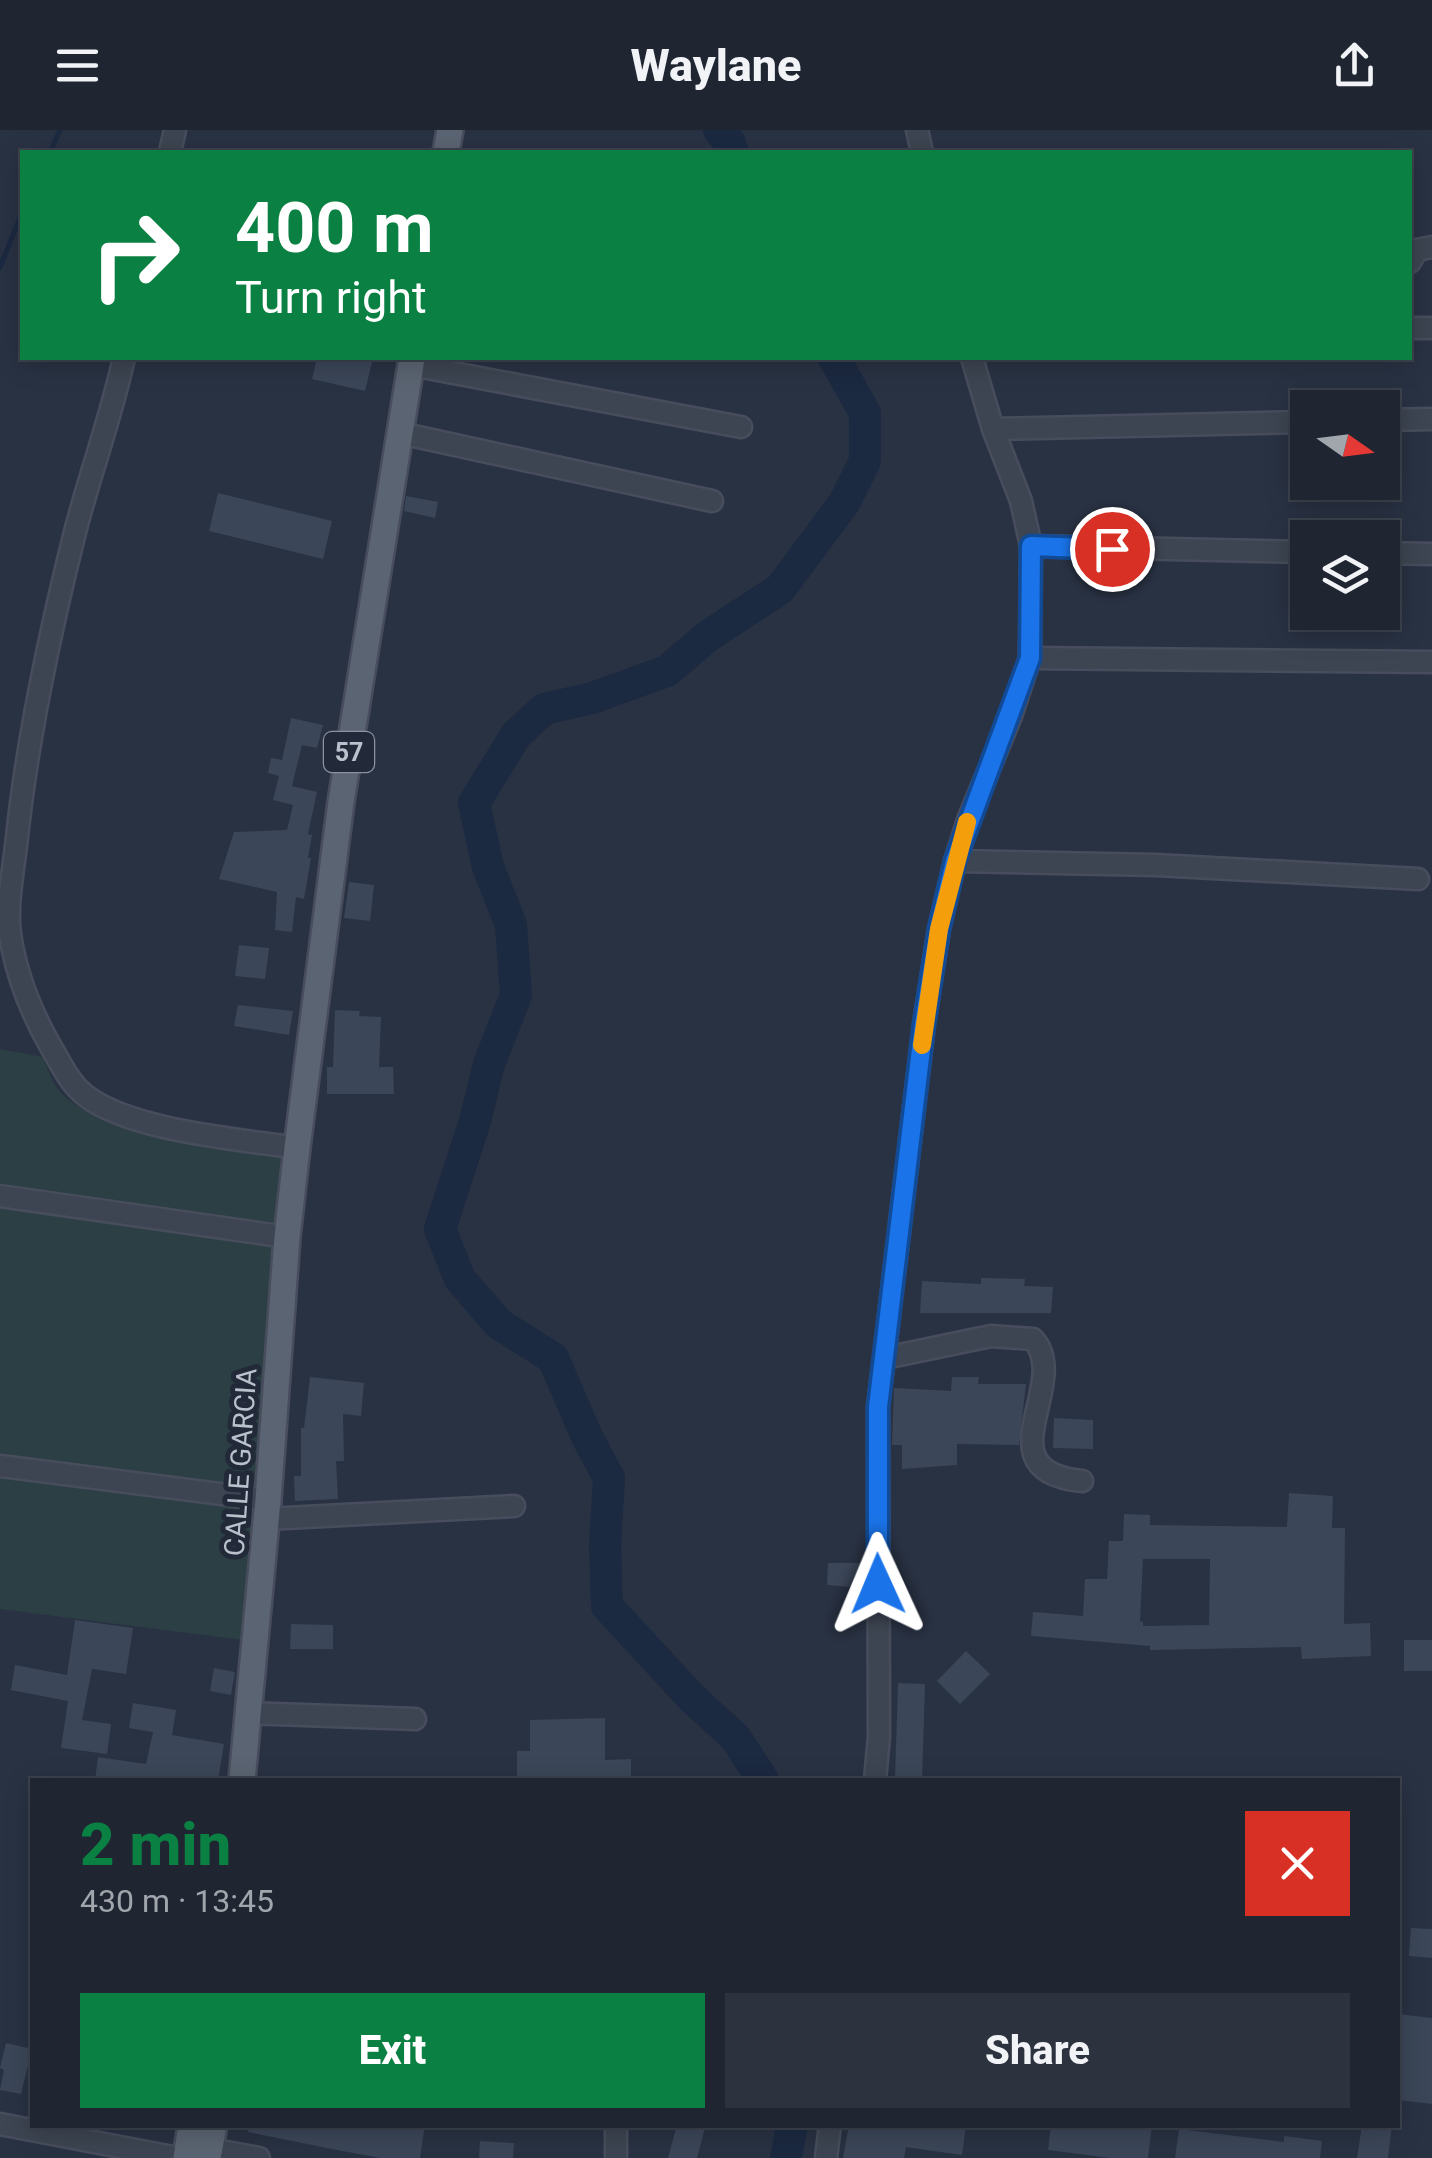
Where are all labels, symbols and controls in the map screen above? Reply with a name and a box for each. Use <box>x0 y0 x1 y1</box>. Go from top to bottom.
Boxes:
icon: menu <box>50 38 105 93</box>
icon: share <box>1327 38 1382 93</box>
text: Waylane <box>630 39 802 92</box>
text: 400 m <box>235 187 434 269</box>
icon: right <box>70 190 200 320</box>
text: Turn right <box>235 271 427 324</box>
north arrow <box>1290 390 1400 500</box>
map controls <box>1290 390 1400 630</box>
pin <box>1070 507 1155 592</box>
button: layers <box>1290 520 1400 630</box>
icon: arrive <box>1085 522 1140 577</box>
road number: 57 <box>324 732 374 772</box>
street label: CALLE GARCIA <box>217 1367 264 1557</box>
position arrow <box>826 1532 930 1636</box>
text: 2 min <box>80 1809 231 1880</box>
button: close <box>1245 1811 1350 1916</box>
text: 430 m · 13:45 <box>80 1882 274 1920</box>
button: Exit <box>80 1993 705 2108</box>
button: Share <box>725 1993 1350 2108</box>

